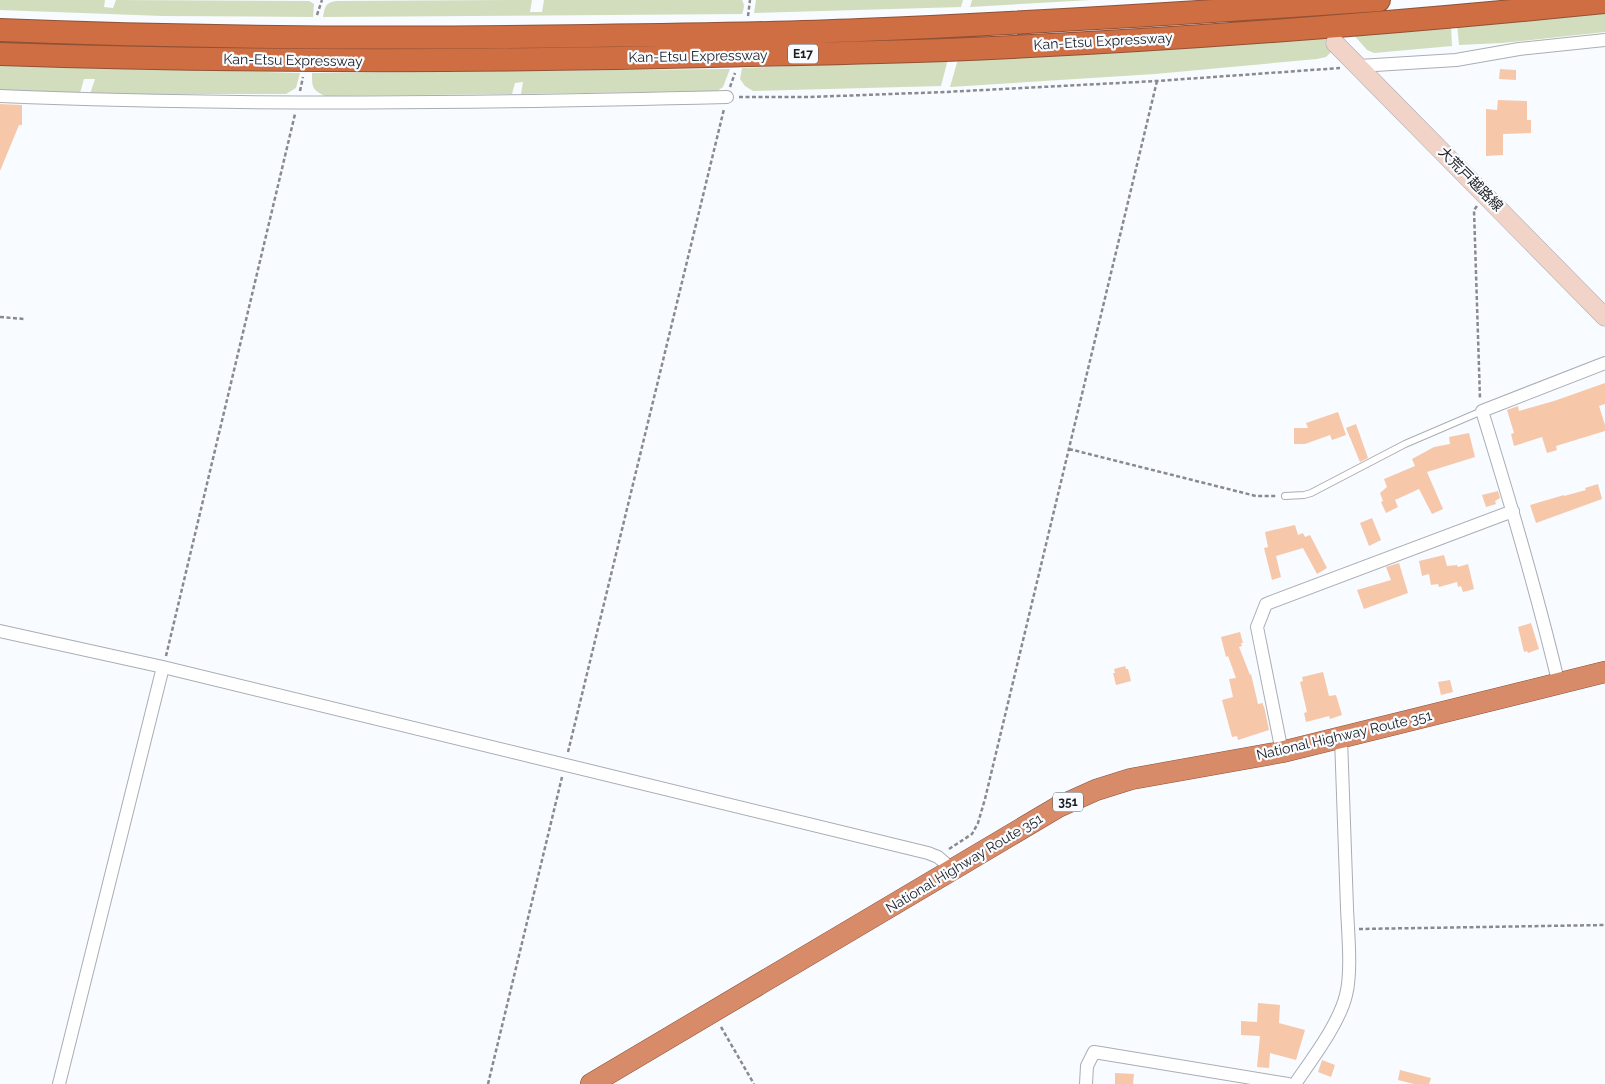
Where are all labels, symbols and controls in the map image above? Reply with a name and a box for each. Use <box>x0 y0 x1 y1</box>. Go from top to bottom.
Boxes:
street label: Kan-Etsu Expressway <box>1033 29 1173 53</box>
road number: E17 <box>788 44 818 64</box>
street label: Kan-Etsu Expressway <box>628 47 768 65</box>
street label: Kan-Etsu Expressway <box>223 51 363 69</box>
street label: 大荒戸越路線 <box>1436 144 1506 214</box>
street label: National Highway Route 351 <box>1255 707 1433 763</box>
road number: 351 <box>1053 792 1083 812</box>
street label: National Highway Route 351 <box>883 810 1045 916</box>

